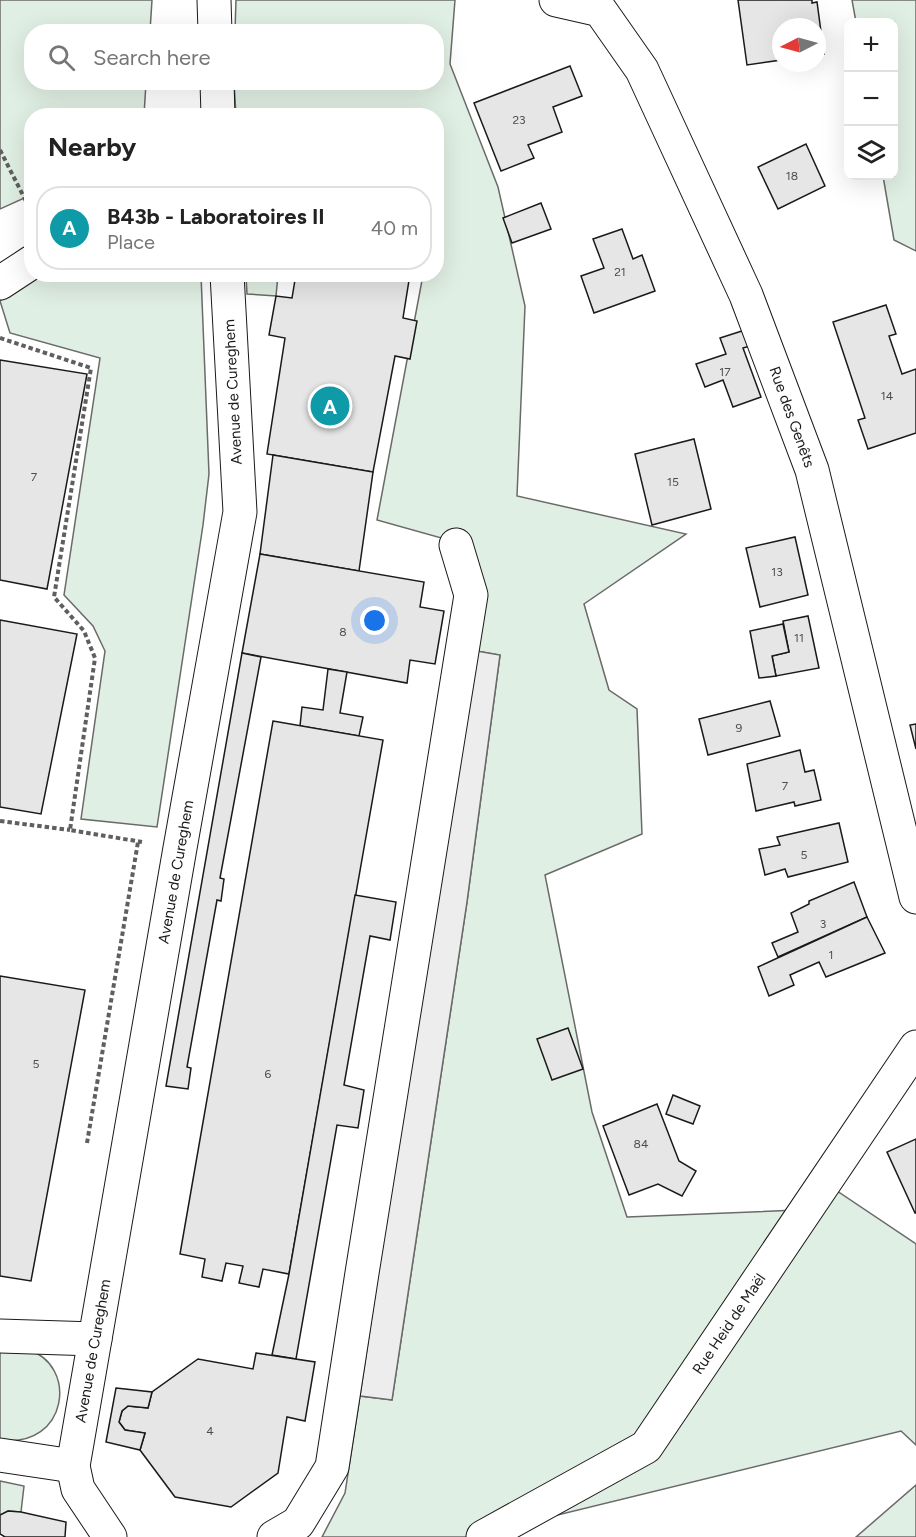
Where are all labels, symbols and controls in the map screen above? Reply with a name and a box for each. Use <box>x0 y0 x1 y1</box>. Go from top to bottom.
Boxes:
north arrow <box>772 18 826 72</box>
map controls <box>844 18 898 180</box>
button: + <box>844 18 898 72</box>
search box <box>24 24 444 90</box>
icon: search <box>45 41 78 74</box>
text: Search here <box>93 44 211 71</box>
button: − <box>844 72 898 126</box>
house number: 23 <box>512 113 526 127</box>
button: layers <box>844 126 898 180</box>
text: Nearby <box>48 131 136 163</box>
house number: 18 <box>786 169 798 183</box>
text: B43b - Laboratoires II <box>107 203 325 230</box>
text: A <box>62 216 77 240</box>
text: 40 m <box>371 216 418 240</box>
text: Place <box>107 230 155 254</box>
house number: 21 <box>614 265 626 279</box>
street label: Avenue de Cureghem <box>220 319 246 465</box>
street label: Rue des Genêts <box>765 364 819 470</box>
house number: 17 <box>719 365 731 379</box>
pin: A <box>310 384 350 428</box>
house number: 14 <box>881 389 894 403</box>
house number: 7 <box>31 470 38 484</box>
house number: 15 <box>667 475 679 489</box>
house number: 13 <box>771 565 783 579</box>
your location <box>360 606 389 635</box>
house number: 8 <box>339 625 347 639</box>
house number: 11 <box>794 631 804 645</box>
house number: 9 <box>736 721 743 735</box>
house number: 7 <box>782 779 789 793</box>
street label: Avenue de Cureghem <box>154 799 198 945</box>
house number: 5 <box>801 848 808 862</box>
house number: 3 <box>820 917 826 931</box>
house number: 1 <box>829 948 833 962</box>
house number: 5 <box>33 1057 40 1071</box>
house number: 6 <box>265 1067 272 1081</box>
house number: 84 <box>634 1137 649 1151</box>
street label: Rue Heid de Maël <box>689 1270 769 1378</box>
street label: Avenue de Cureghem <box>71 1278 115 1424</box>
house number: 4 <box>206 1424 214 1438</box>

